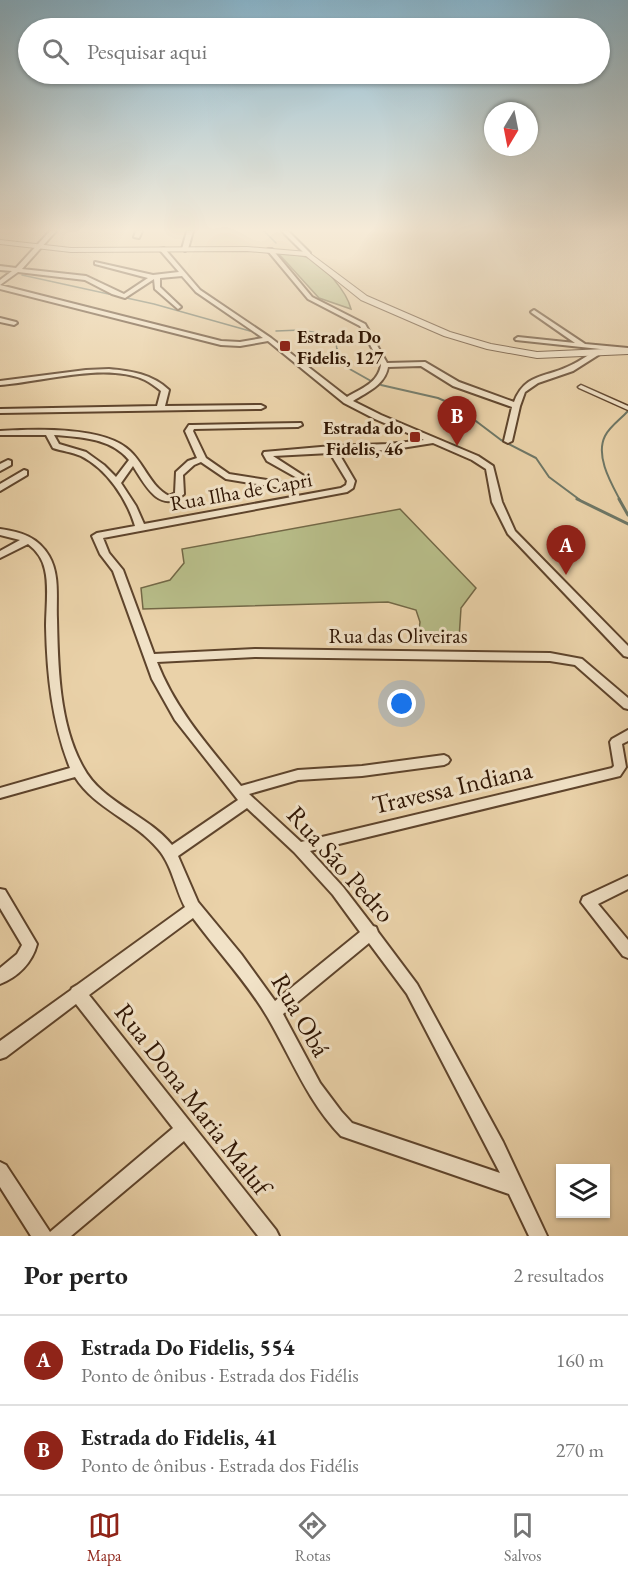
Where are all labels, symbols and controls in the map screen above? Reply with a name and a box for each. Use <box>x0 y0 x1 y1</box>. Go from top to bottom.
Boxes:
search box <box>18 18 610 84</box>
icon: search <box>39 35 72 68</box>
text: Pesquisar aqui <box>87 37 207 66</box>
north arrow <box>484 102 538 156</box>
place label: Estrada Do Fidelis, 127 <box>297 325 384 369</box>
marker: Estrada Do Fidelis, 127 <box>278 339 292 353</box>
pin: B <box>438 396 476 446</box>
place label: Estrada do Fidelis, 46 <box>323 416 403 460</box>
marker: Estrada do Fidelis, 46 <box>408 430 422 444</box>
street label: Rua Ilha de Capri <box>168 465 314 517</box>
pin: A <box>546 526 586 575</box>
street label: Rua das Oliveiras <box>329 622 468 649</box>
your location <box>387 689 416 718</box>
street label: Travessa Indiana <box>369 752 536 822</box>
street label: Rua São Pedro <box>280 798 402 930</box>
street label: Rua Obá <box>264 967 339 1063</box>
street label: Rua Dona Maria Maluf <box>107 996 280 1204</box>
map controls <box>556 1164 610 1218</box>
button: layers <box>556 1164 610 1218</box>
text: Por perto <box>24 1258 128 1292</box>
text: 2 resultados <box>513 1262 604 1288</box>
text: Estrada Do Fidelis, 554 <box>81 1333 294 1362</box>
text: A <box>36 1347 51 1373</box>
text: 160 m <box>556 1347 604 1373</box>
text: Ponto de ônibus · Estrada dos Fidélis <box>81 1362 359 1388</box>
text: Estrada do Fidelis, 41 <box>81 1423 278 1452</box>
text: B <box>37 1437 50 1463</box>
text: 270 m <box>556 1437 604 1463</box>
text: Ponto de ônibus · Estrada dos Fidélis <box>81 1452 359 1478</box>
tab: Mapa <box>87 1509 122 1566</box>
tab: Rotas <box>295 1509 331 1566</box>
tab: Salvos <box>504 1509 541 1566</box>

